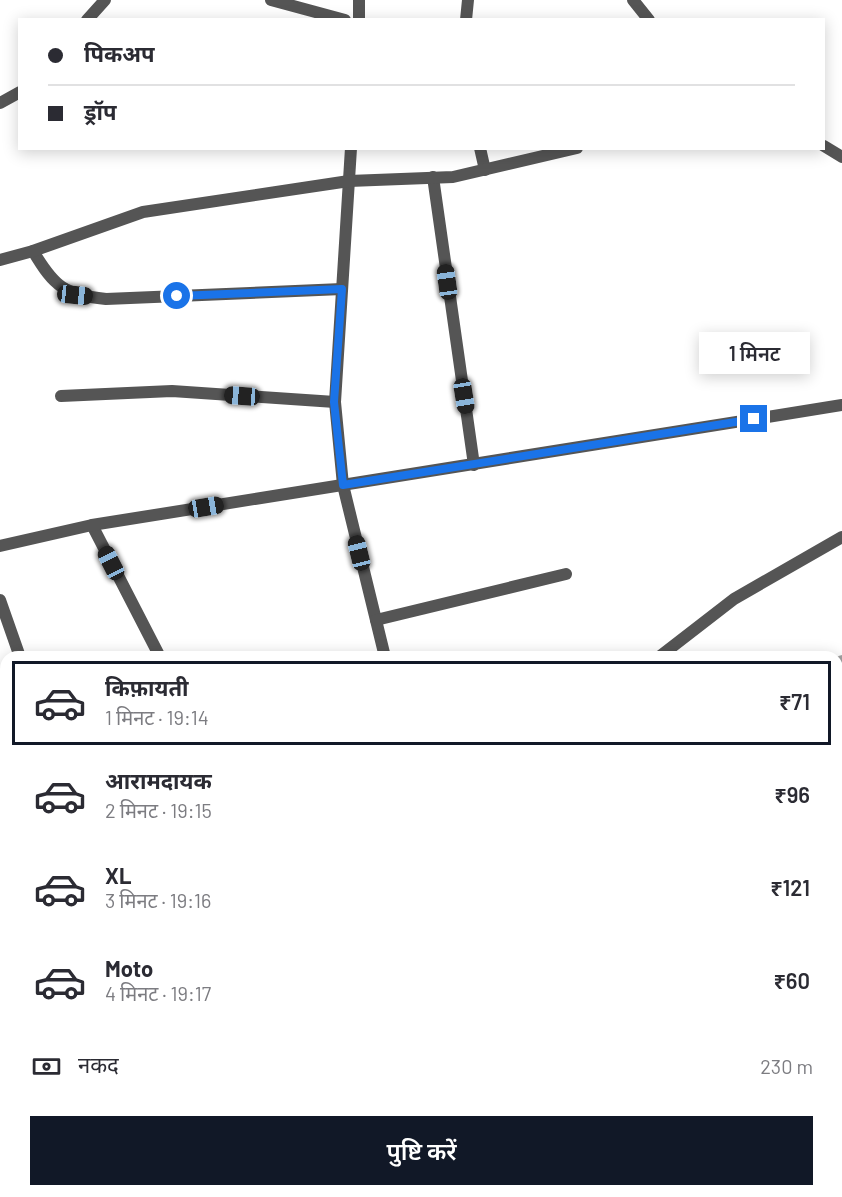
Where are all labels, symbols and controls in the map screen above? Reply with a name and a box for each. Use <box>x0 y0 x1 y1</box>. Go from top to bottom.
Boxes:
text: पिकअप <box>84 40 155 66</box>
text: ड्रॉप <box>84 98 117 124</box>
car <box>436 263 458 301</box>
route start <box>163 282 190 309</box>
car <box>56 284 94 306</box>
callout: 1 मिनट <box>698 332 810 374</box>
text: 1 मिनट <box>729 341 780 365</box>
car <box>452 377 476 415</box>
car <box>223 386 261 406</box>
route end <box>740 405 767 432</box>
car <box>187 495 225 519</box>
car <box>346 533 372 573</box>
car <box>95 543 127 583</box>
text: किफ़ायती <box>105 674 189 700</box>
icon: car <box>33 676 87 730</box>
text: ₹71 <box>779 688 810 714</box>
text: 1 मिनट · 19:14 <box>105 705 209 729</box>
text: आरामदायक <box>105 767 212 793</box>
icon: car <box>33 769 87 823</box>
text: ₹96 <box>774 781 810 807</box>
text: 2 मिनट · 19:15 <box>105 798 212 822</box>
icon: car <box>33 862 87 916</box>
text: XL <box>105 862 131 888</box>
text: ₹121 <box>770 874 810 900</box>
text: 3 मिनट · 19:16 <box>105 888 211 912</box>
icon: car <box>33 955 87 1009</box>
text: Moto <box>105 955 153 981</box>
text: ₹60 <box>773 967 810 993</box>
text: 4 मिनट · 19:17 <box>105 981 211 1005</box>
icon: cash <box>30 1050 63 1083</box>
text: नकद <box>78 1051 119 1077</box>
text: 230 m <box>760 1054 813 1078</box>
button: पुष्टि करें <box>30 1116 813 1185</box>

